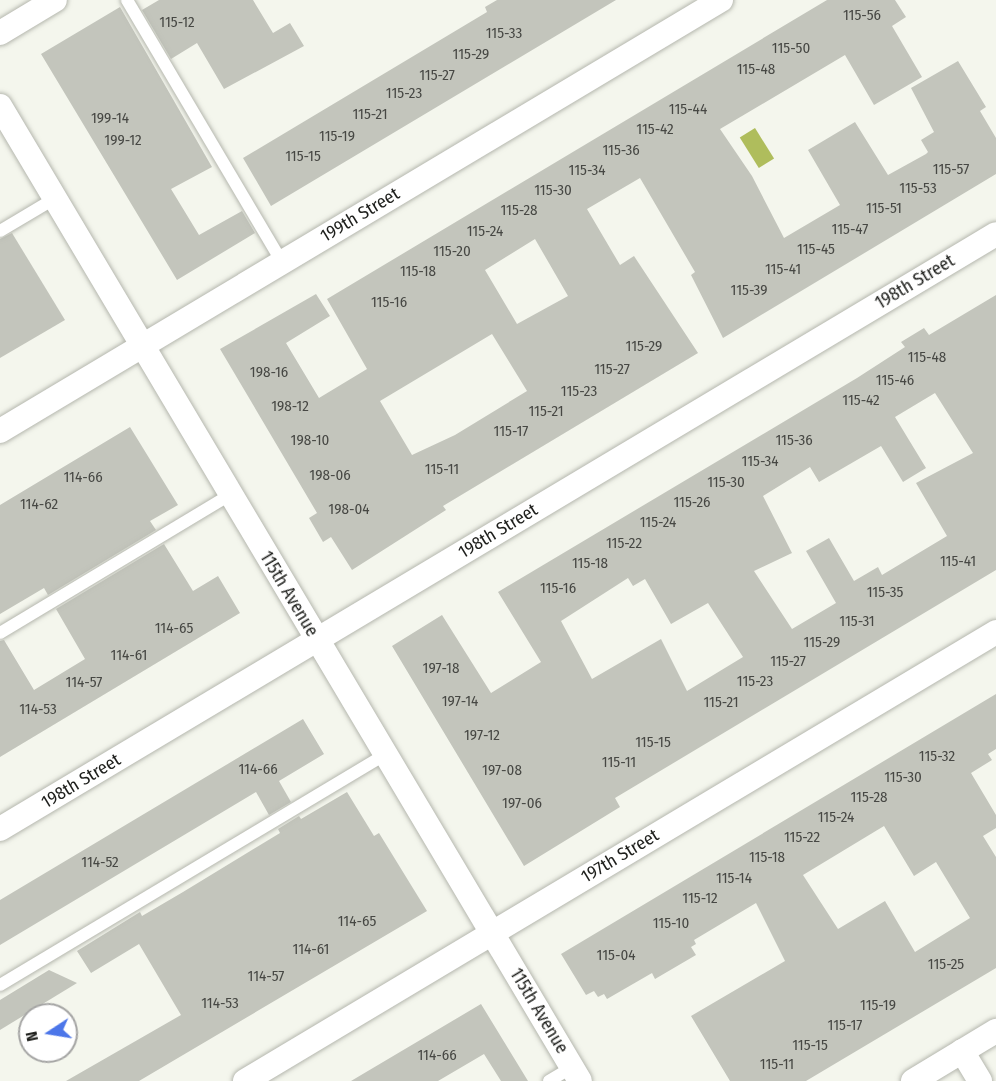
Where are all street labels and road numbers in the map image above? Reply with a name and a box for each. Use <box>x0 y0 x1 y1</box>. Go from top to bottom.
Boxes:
street label: 199th Street <box>317 183 403 247</box>
street label: 198th Street <box>871 250 959 314</box>
street label: 198th Street <box>454 499 542 563</box>
street label: 115th Avenue <box>255 547 323 641</box>
street label: 198th Street <box>37 749 125 813</box>
street label: 197th Street <box>577 824 663 888</box>
street label: 115th Avenue <box>505 964 573 1058</box>

